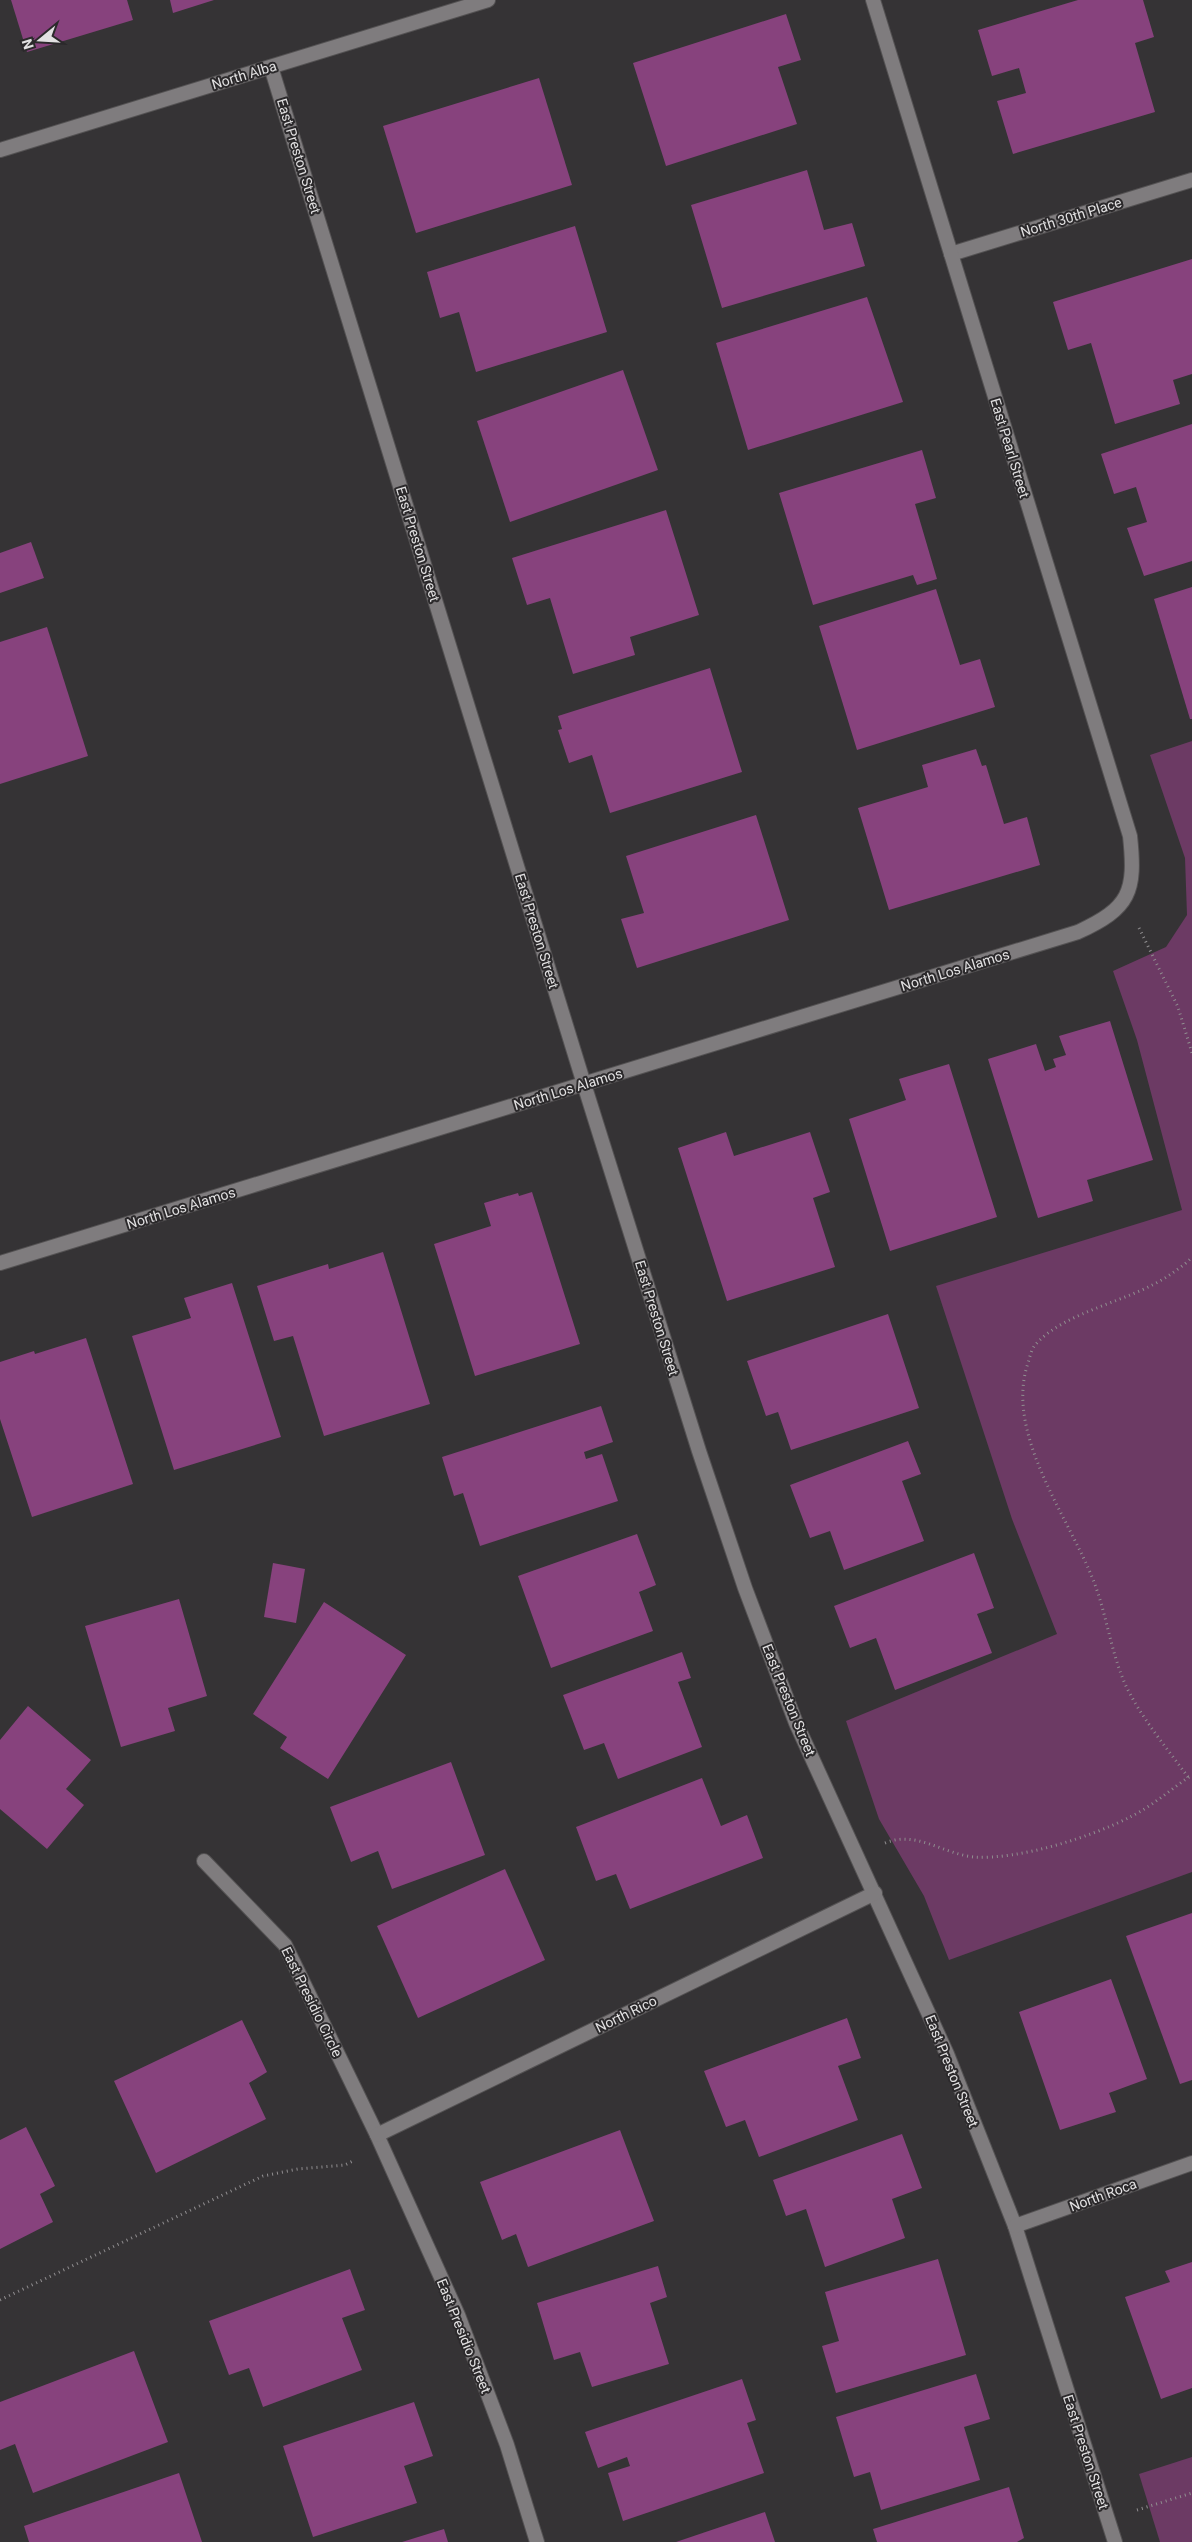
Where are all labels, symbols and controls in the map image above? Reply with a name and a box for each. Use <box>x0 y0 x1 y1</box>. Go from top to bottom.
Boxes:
north arrow <box>15 15 65 65</box>
text: N <box>18 37 37 51</box>
street label: North Alba <box>210 58 278 92</box>
street label: East Preston Street <box>274 97 324 216</box>
street label: North 30th Place <box>1018 194 1124 240</box>
street label: East Pearl Street <box>987 396 1033 500</box>
street label: East Preston Street <box>393 485 443 604</box>
street label: East Preston Street <box>512 872 562 991</box>
street label: North Los Alamos <box>899 946 1011 994</box>
street label: North Los Alamos <box>512 1065 624 1113</box>
street label: North Los Alamos <box>125 1184 237 1232</box>
street label: East Preston Street <box>632 1259 682 1378</box>
street label: East Preston Street <box>759 1642 819 1759</box>
street label: East Presidio Circle <box>278 1944 346 2060</box>
street label: North Rico <box>593 1992 659 2036</box>
street label: East Preston Street <box>922 2013 982 2130</box>
street label: North Roca <box>1067 2175 1139 2215</box>
street label: East Presidio Street <box>434 2276 494 2396</box>
street label: East Preston Street <box>1060 2393 1112 2512</box>

